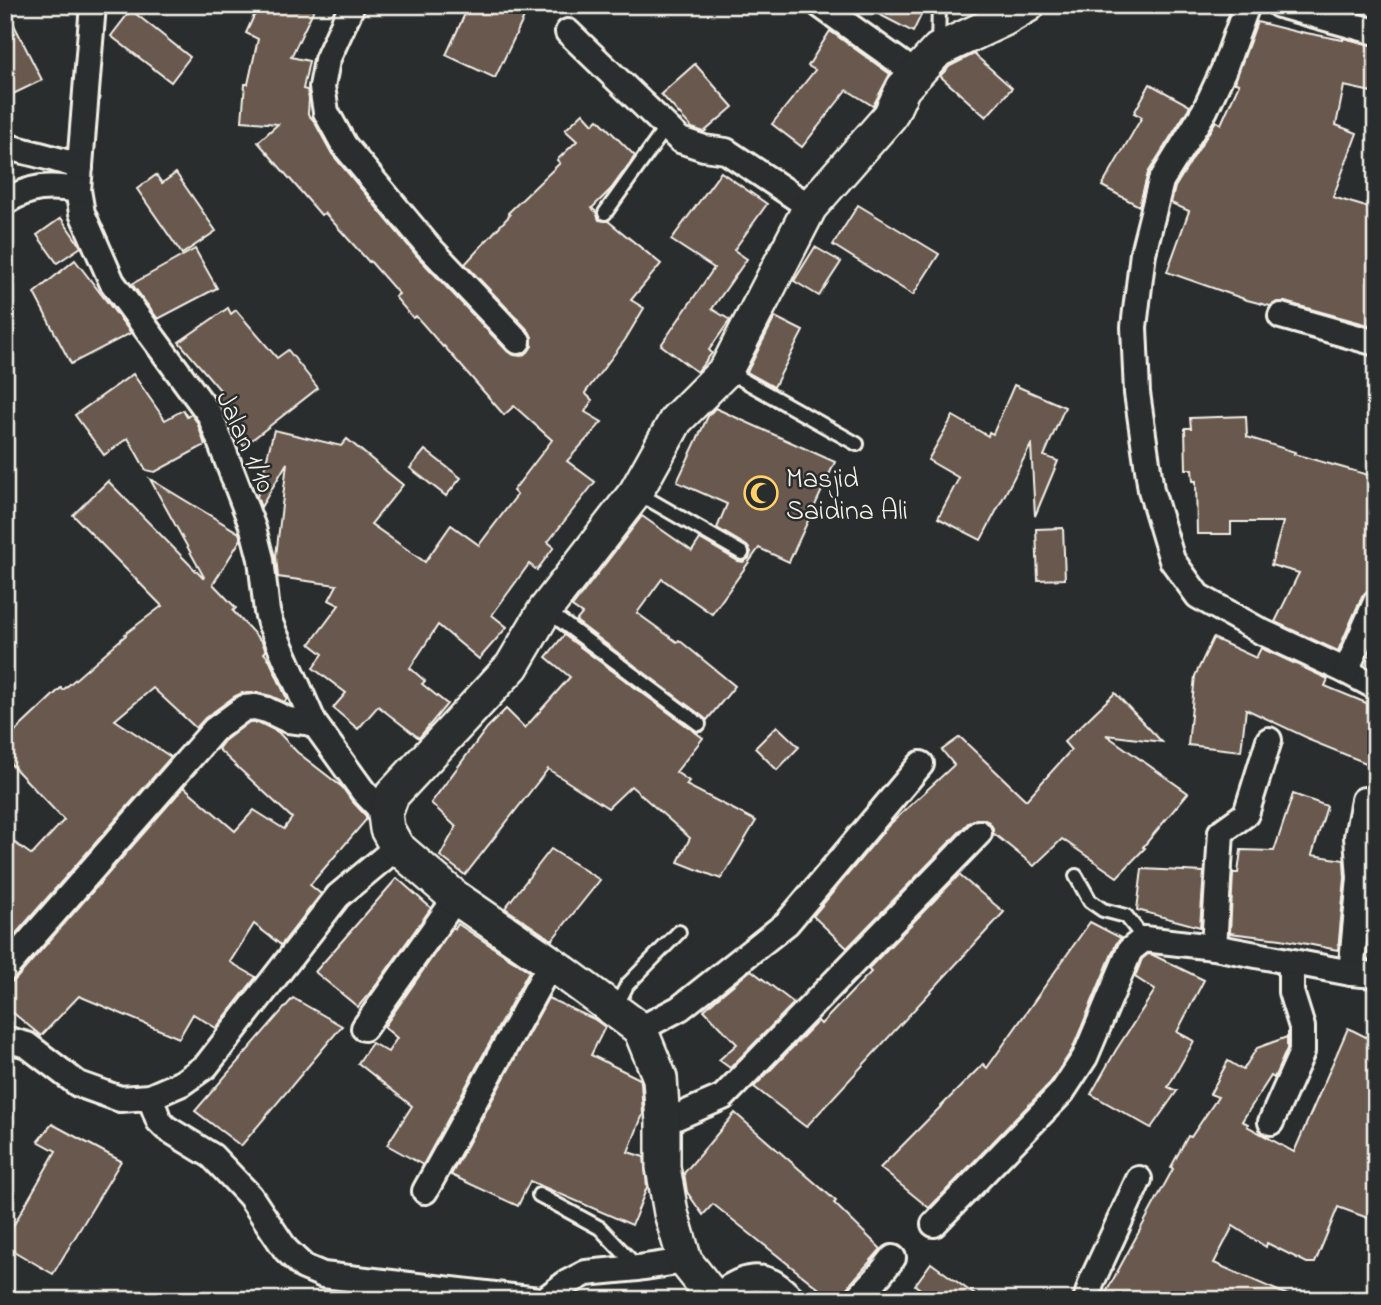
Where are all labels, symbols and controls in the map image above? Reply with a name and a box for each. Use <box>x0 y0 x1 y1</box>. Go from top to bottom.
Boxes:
street label: Jalan 1/10 <box>203 385 284 500</box>
place label: Masjid Saidina Ali <box>786 460 908 533</box>
mosque icon: Masjid Saidina Ali <box>742 474 780 512</box>

